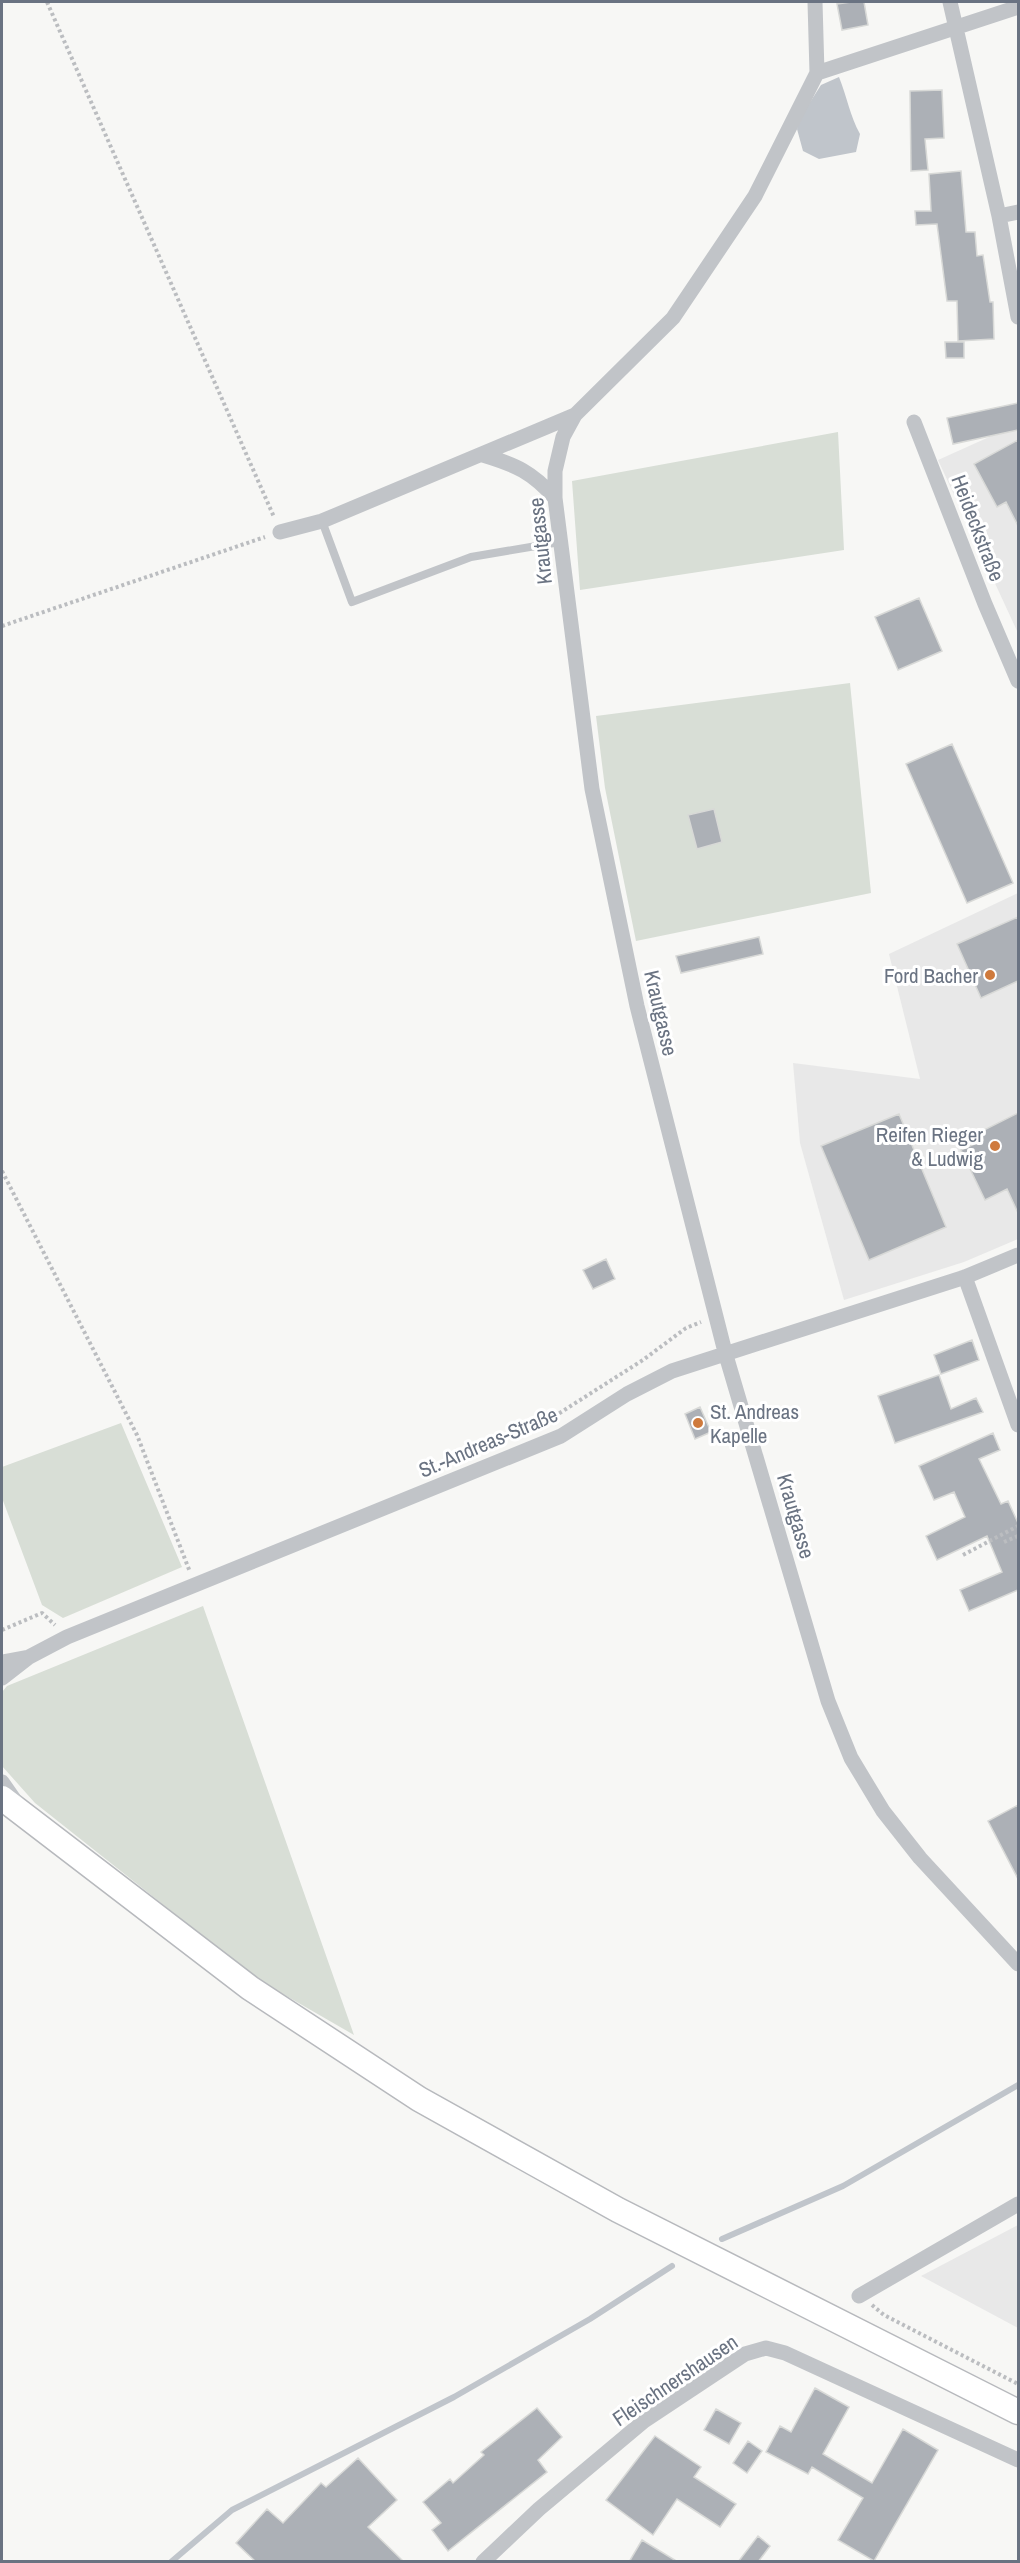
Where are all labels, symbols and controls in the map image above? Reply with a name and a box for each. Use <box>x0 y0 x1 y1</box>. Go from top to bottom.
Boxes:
street label: Heideckstraße <box>944 471 1012 585</box>
street label: Krautgasse <box>521 496 559 586</box>
place label: Ford Bacher <box>884 961 978 990</box>
street label: Krautgasse <box>637 967 685 1059</box>
marker: Ford Bacher <box>983 968 997 982</box>
place label: Reifen Rieger & Ludwig <box>876 1120 983 1173</box>
marker: Reifen Rieger & Ludwig <box>988 1139 1002 1153</box>
place label: St. Andreas Kapelle <box>710 1397 799 1450</box>
street label: St.-Andreas-Straße <box>414 1400 562 1484</box>
marker: St. Andreas Kapelle <box>691 1416 705 1430</box>
street label: Krautgasse <box>770 1470 822 1562</box>
street label: Fleischnershausen <box>607 2327 743 2433</box>

